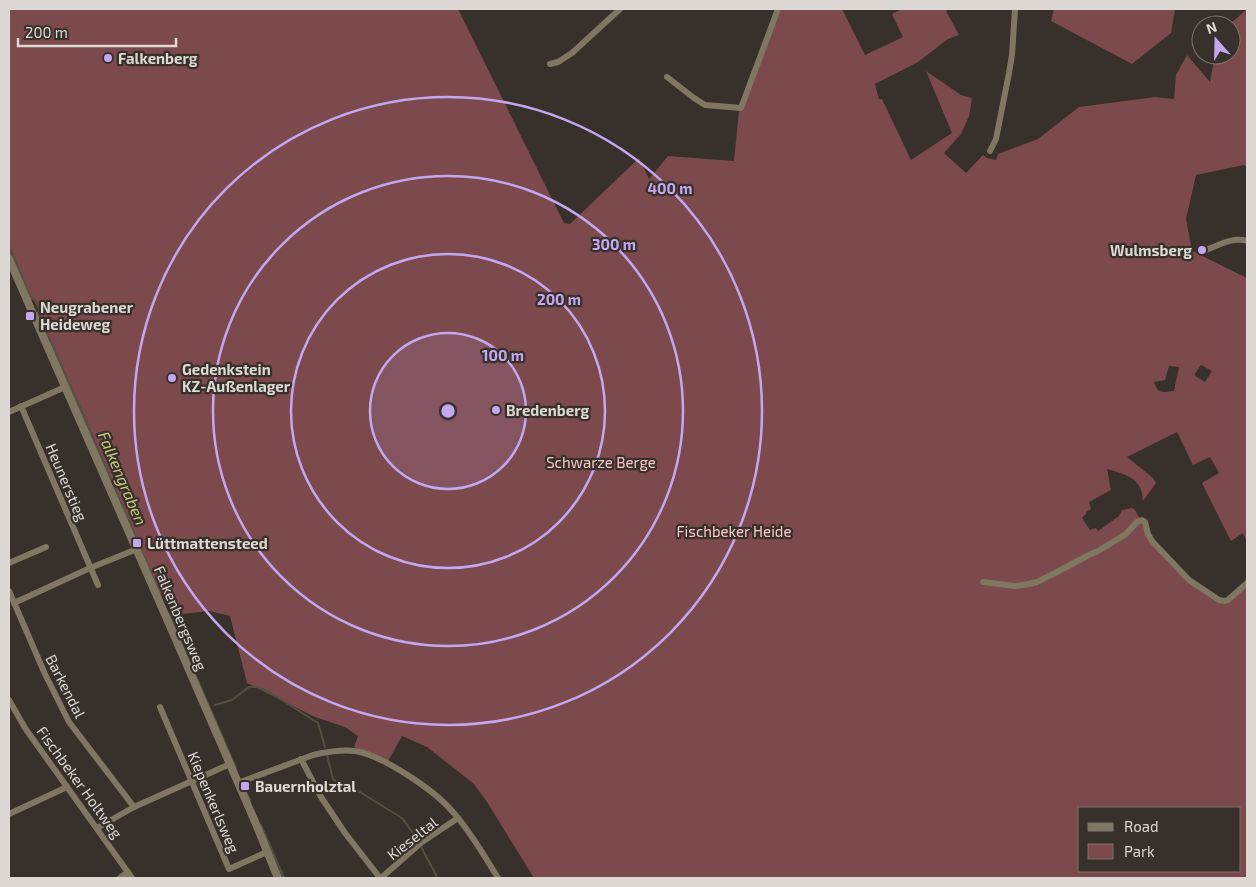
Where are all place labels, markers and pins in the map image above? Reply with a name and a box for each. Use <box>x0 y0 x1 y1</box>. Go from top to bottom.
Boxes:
place label: Falkenberg <box>118 49 198 67</box>
marker: Falkenberg <box>102 52 114 64</box>
place label: Wulmsberg <box>1110 241 1192 259</box>
marker: Wulmsberg <box>1196 244 1208 256</box>
place label: Neugrabener Heideweg <box>40 298 134 333</box>
marker: Neugrabener Heideweg <box>24 310 36 322</box>
place label: Gedenkstein KZ-Außenlager <box>182 360 291 395</box>
marker: Gedenkstein KZ-Außenlager <box>166 372 178 384</box>
place label: Bredenberg <box>506 401 590 419</box>
centre of rings <box>439 402 457 420</box>
marker: Bredenberg <box>490 404 502 416</box>
place label: Lüttmattensteed <box>147 534 268 552</box>
marker: Lüttmattensteed <box>131 537 143 549</box>
place label: Bauernholztal <box>255 777 356 795</box>
marker: Bauernholztal <box>239 780 251 792</box>

